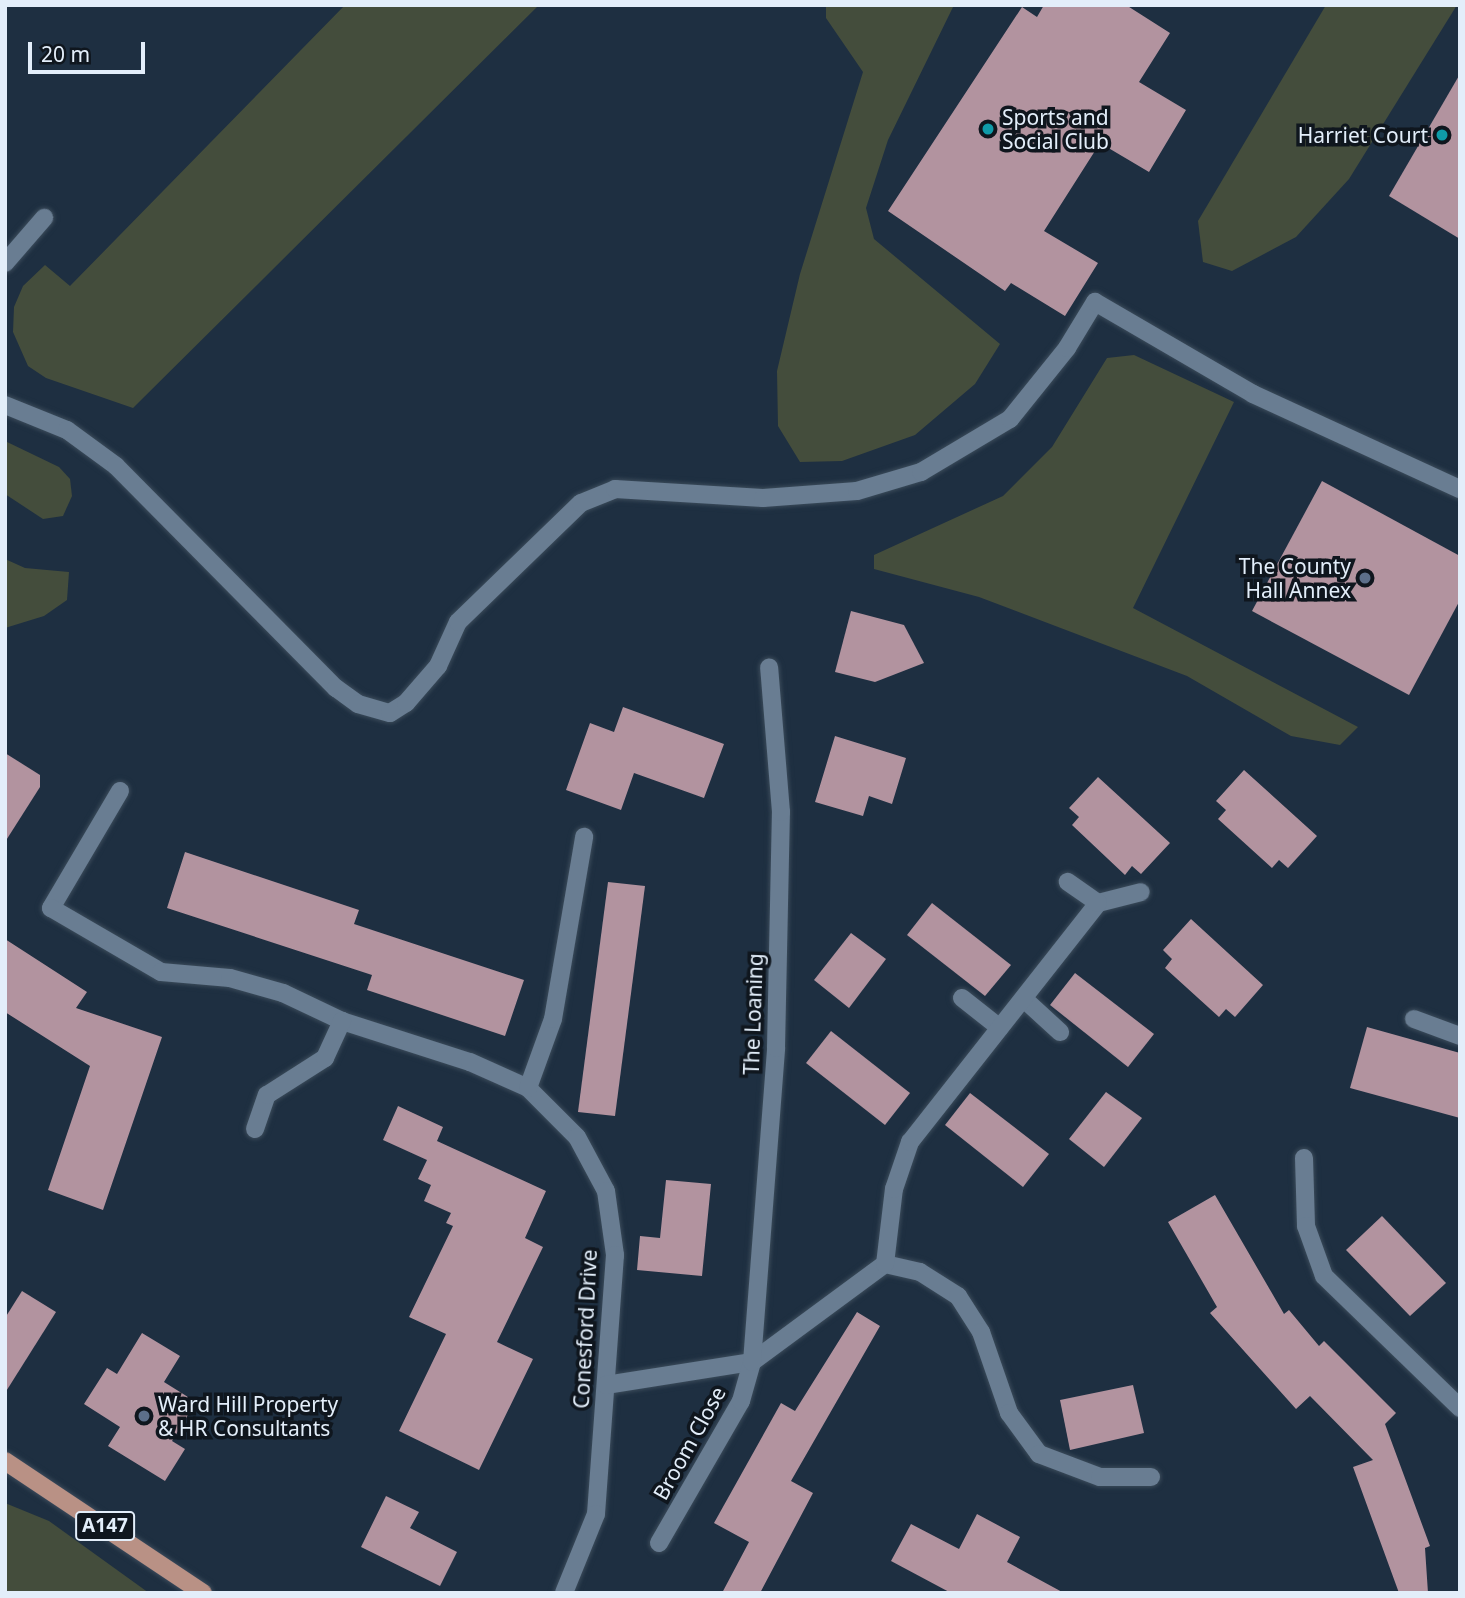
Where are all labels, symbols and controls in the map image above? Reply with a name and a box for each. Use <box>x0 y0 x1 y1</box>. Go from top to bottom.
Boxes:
scale bar <box>32 28 149 72</box>
text: 20 m <box>41 40 90 68</box>
place label: Sports and Social Club <box>1002 104 1109 154</box>
marker: Sports and Social Club <box>980 121 996 137</box>
place label: Harriet Court <box>1298 122 1428 148</box>
marker: Harriet Court <box>1434 127 1450 143</box>
place label: The County Hall Annex <box>1239 553 1351 603</box>
marker: The County Hall Annex <box>1357 570 1373 586</box>
street label: The Loaning <box>738 953 768 1075</box>
street label: Conesford Drive <box>568 1249 602 1409</box>
street label: Broom Close <box>648 1382 730 1504</box>
place label: Ward Hill Property & HR Consultants <box>158 1391 338 1441</box>
marker: Ward Hill Property & HR Consultants <box>136 1408 152 1424</box>
road number: A147 <box>74 1510 136 1542</box>

